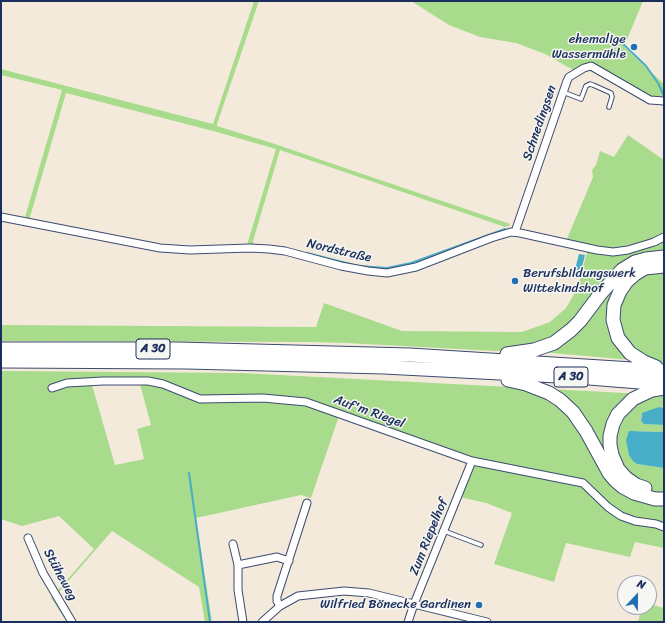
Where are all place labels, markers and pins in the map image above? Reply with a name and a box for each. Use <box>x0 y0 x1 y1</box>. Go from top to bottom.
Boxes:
place label: ehemalige Wassermühle <box>552 32 626 63</box>
marker: ehemalige Wassermühle <box>629 42 639 52</box>
place label: Berufsbildungswerk Wittekindshof <box>523 266 636 297</box>
marker: Berufsbildungswerk Wittekindshof <box>510 276 520 286</box>
place label: Wilfried Bönecke Gardinen <box>320 597 471 613</box>
marker: Wilfried Bönecke Gardinen <box>474 600 484 610</box>

